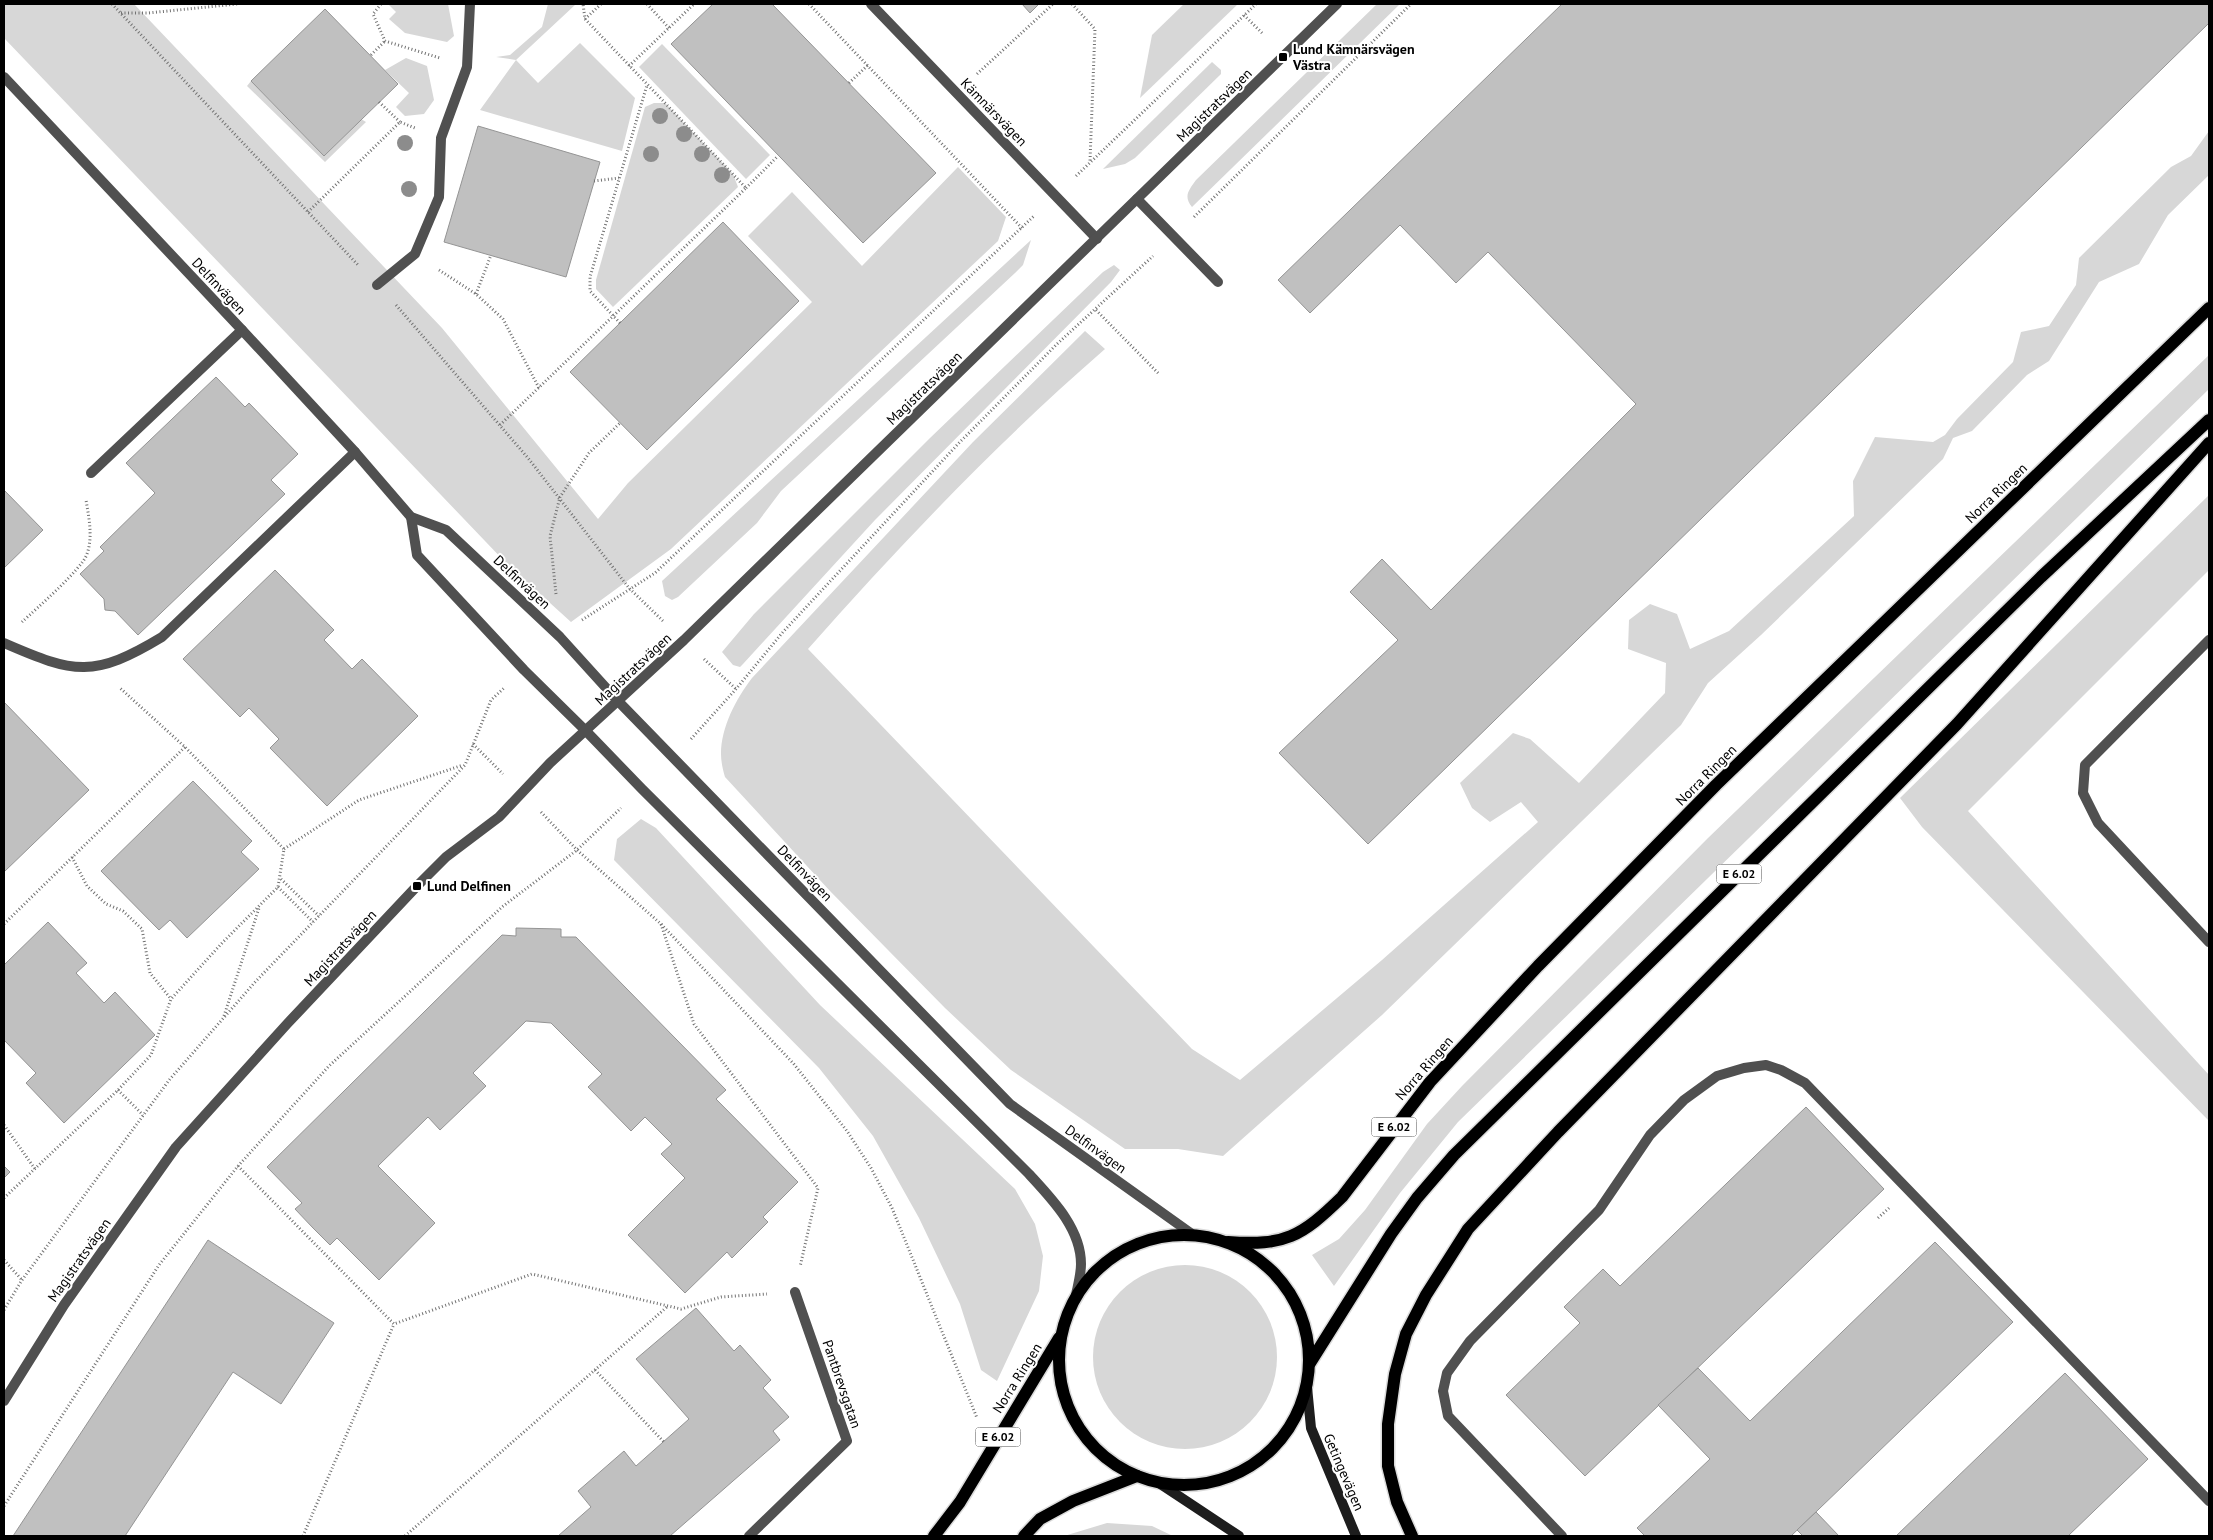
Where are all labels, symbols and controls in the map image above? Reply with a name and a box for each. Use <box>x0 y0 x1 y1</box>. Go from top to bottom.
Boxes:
place label: Lund Kämnärsvägen Västra <box>1292 40 1415 74</box>
marker: Lund Kämnärsvägen Västra <box>1277 51 1289 63</box>
street label: Magistratsvägen <box>1172 64 1256 146</box>
street label: Kämnärsvägen <box>957 74 1031 150</box>
street label: Delfinvägen <box>188 254 250 318</box>
street label: Magistratsvägen <box>882 347 966 429</box>
street label: Norra Ringen <box>1961 459 2031 527</box>
street label: Delfinvägen <box>490 551 554 613</box>
street label: Magistratsvägen <box>591 629 675 709</box>
street label: Norra Ringen <box>1672 741 1740 809</box>
street label: Delfinvägen <box>774 841 836 905</box>
road number: E 6.02 <box>1716 864 1762 884</box>
place label: Lund Delfinen <box>427 877 511 895</box>
marker: Lund Delfinen <box>411 880 423 892</box>
street label: Magistratsvägen <box>300 906 380 990</box>
street label: Norra Ringen <box>1391 1032 1457 1104</box>
road number: E 6.02 <box>1372 1118 1416 1136</box>
street label: Delfinvägen <box>1062 1121 1130 1177</box>
street label: Magistratsvägen <box>43 1215 115 1305</box>
street label: Pantbrevsgatan <box>818 1337 866 1431</box>
street label: Norra Ringen <box>988 1340 1046 1416</box>
road number: E 6.02 <box>976 1428 1020 1446</box>
street label: Getingevägen <box>1320 1431 1368 1513</box>

